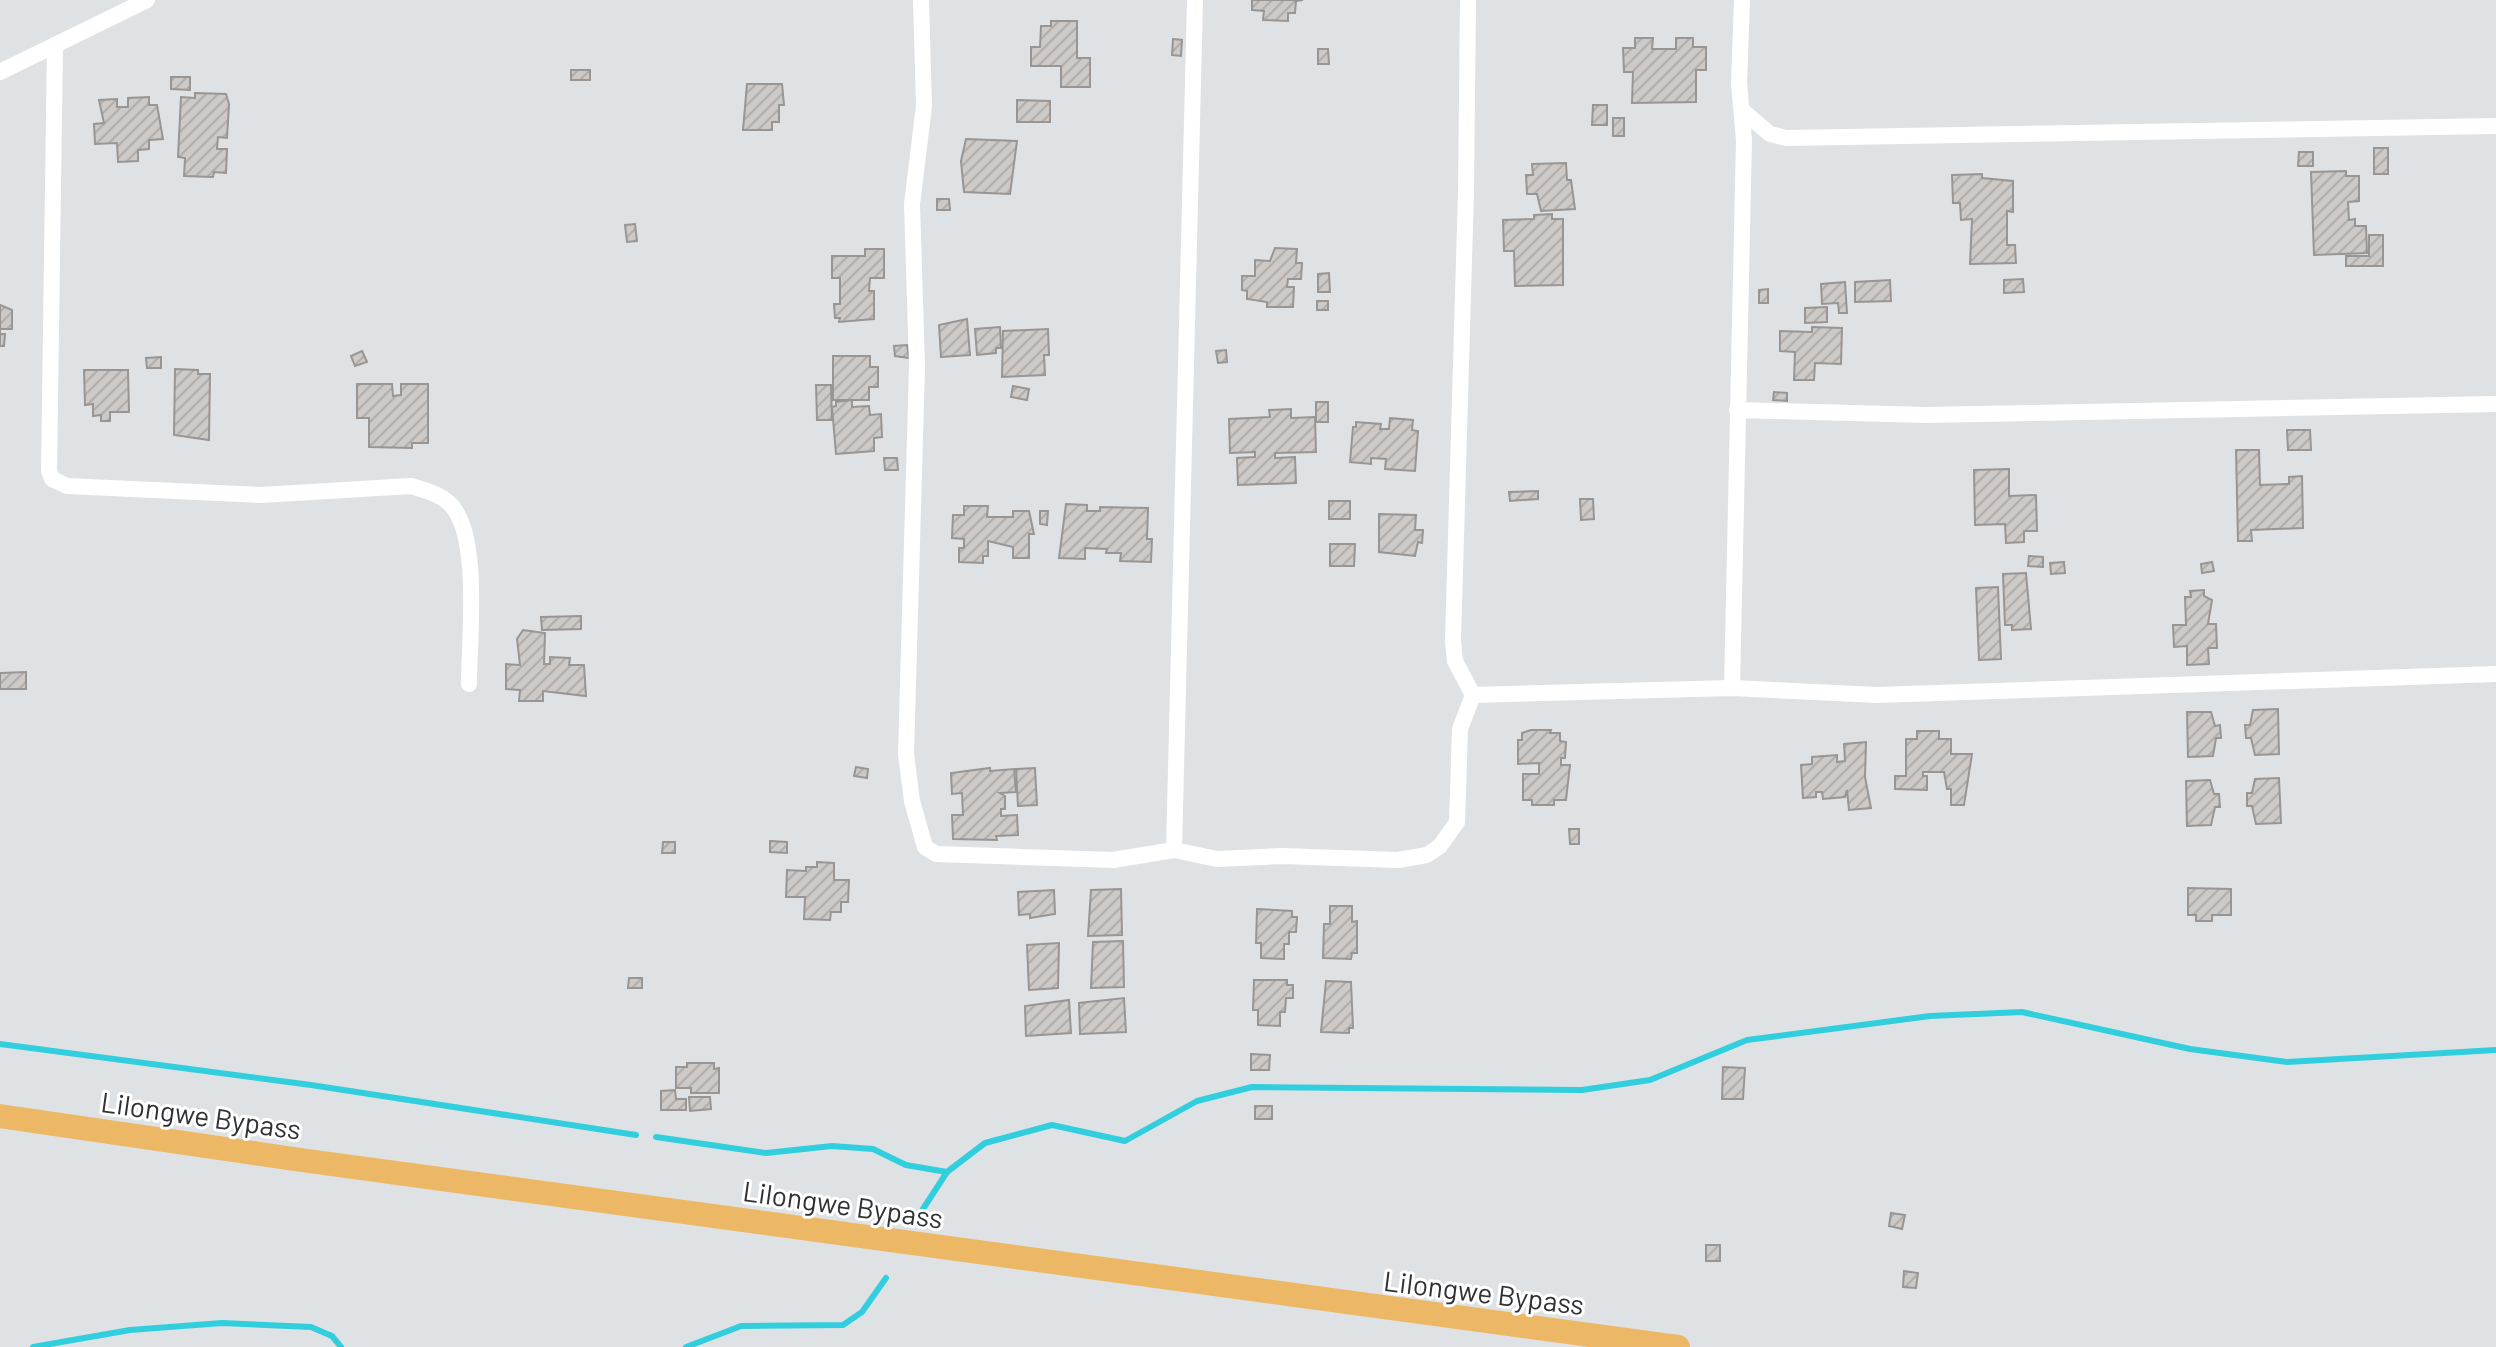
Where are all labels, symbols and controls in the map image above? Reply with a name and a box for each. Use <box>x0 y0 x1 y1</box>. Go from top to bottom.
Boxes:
street label: Lilongwe Bypass <box>99 1084 303 1146</box>
street label: Lilongwe Bypass <box>741 1173 945 1235</box>
street label: Lilongwe Bypass <box>1382 1263 1586 1321</box>

